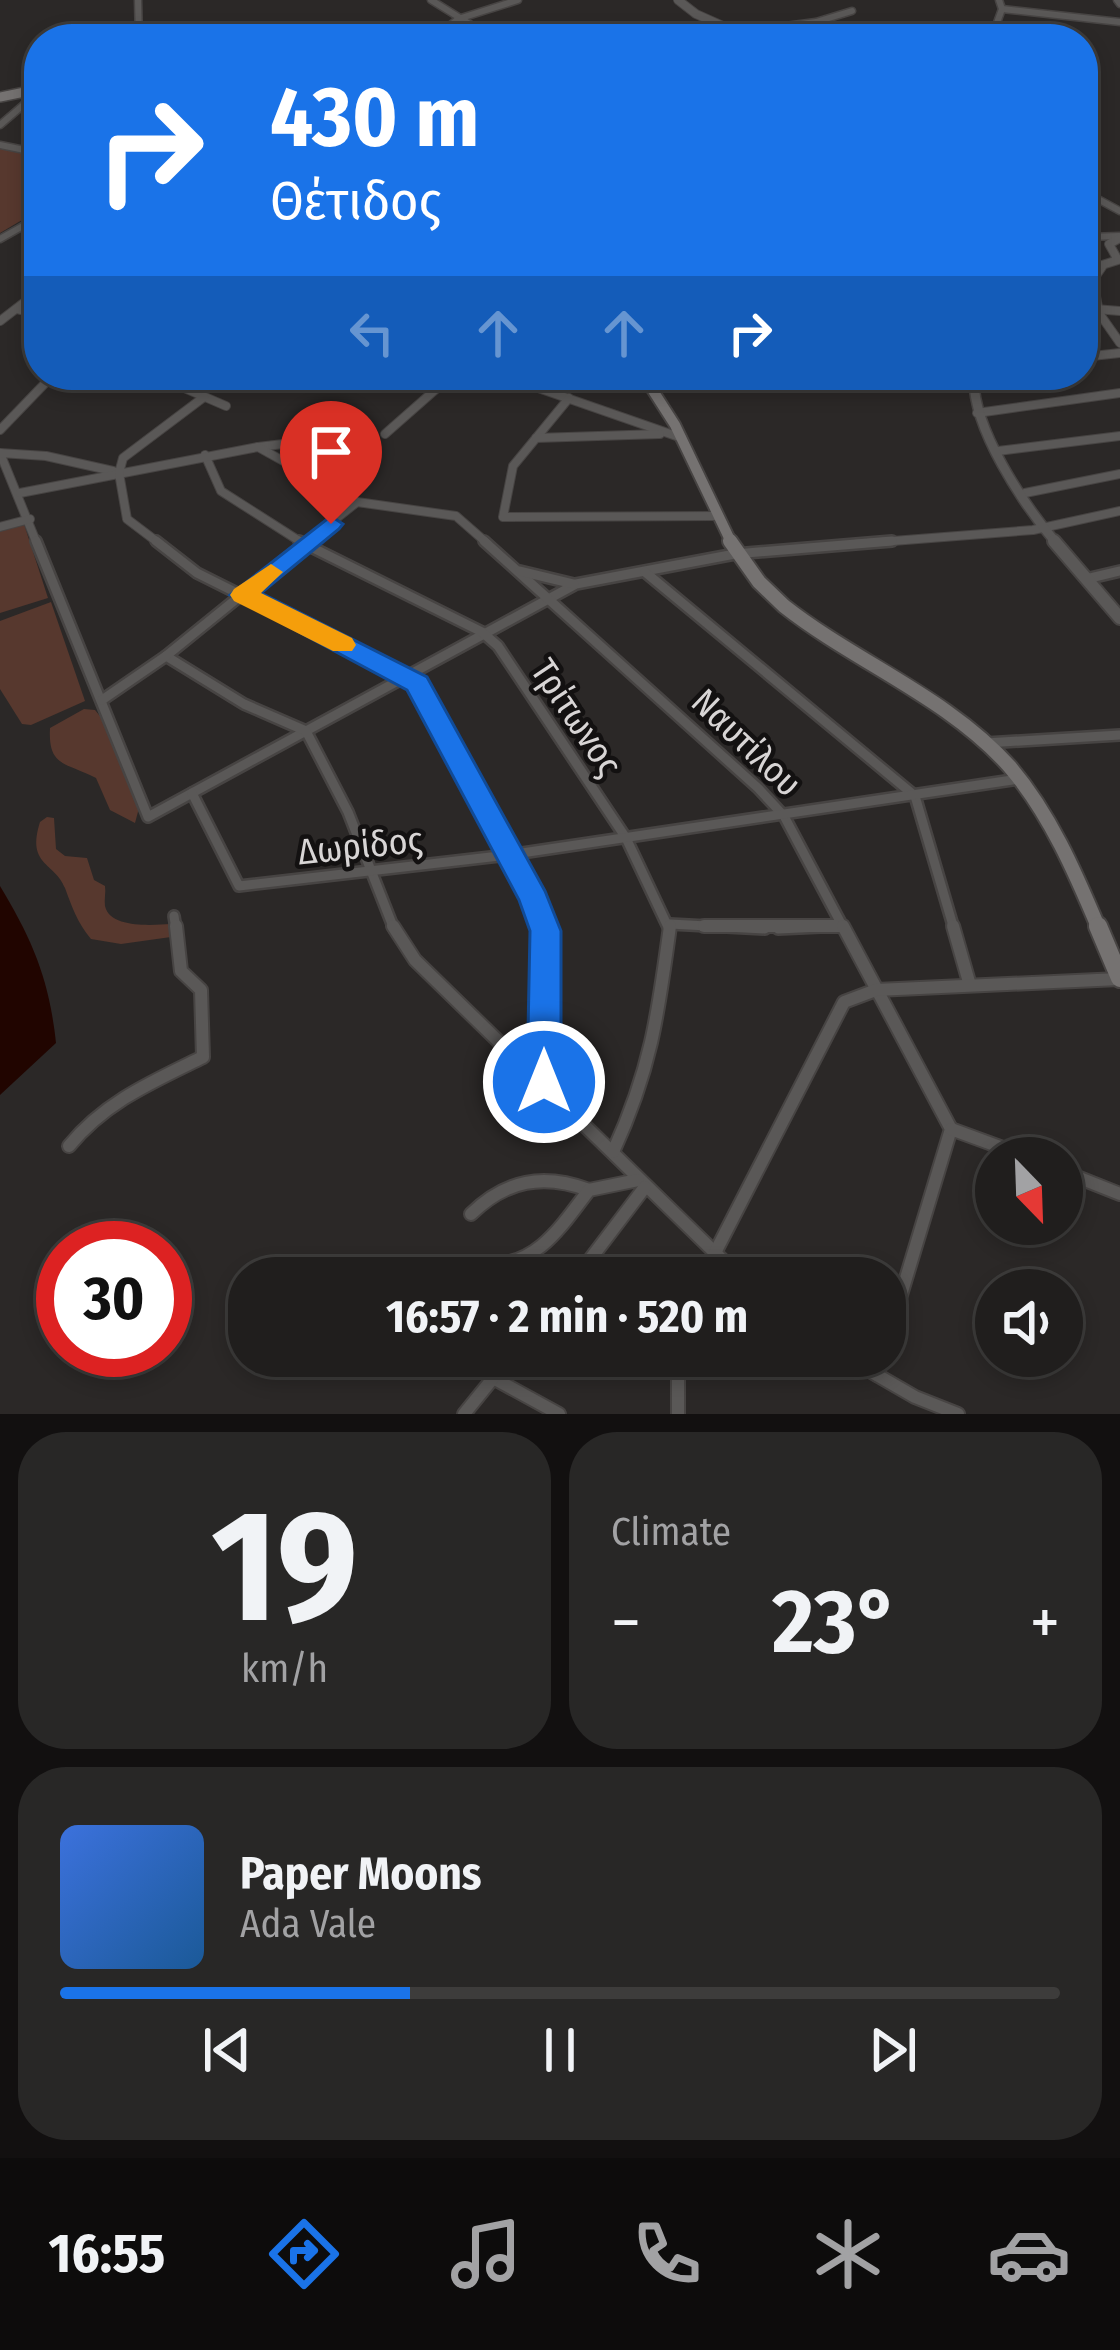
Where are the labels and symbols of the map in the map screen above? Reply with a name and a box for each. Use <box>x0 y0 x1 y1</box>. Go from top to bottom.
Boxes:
pin <box>280 401 382 524</box>
street label: Τρίτωνος <box>521 651 631 784</box>
street label: Ναυτίλου <box>682 680 810 806</box>
street label: Δωρίδος <box>295 818 425 874</box>
position arrow <box>481 1019 607 1145</box>
north arrow <box>975 1137 1083 1245</box>
speed limit sign: 30 <box>36 1221 192 1377</box>

